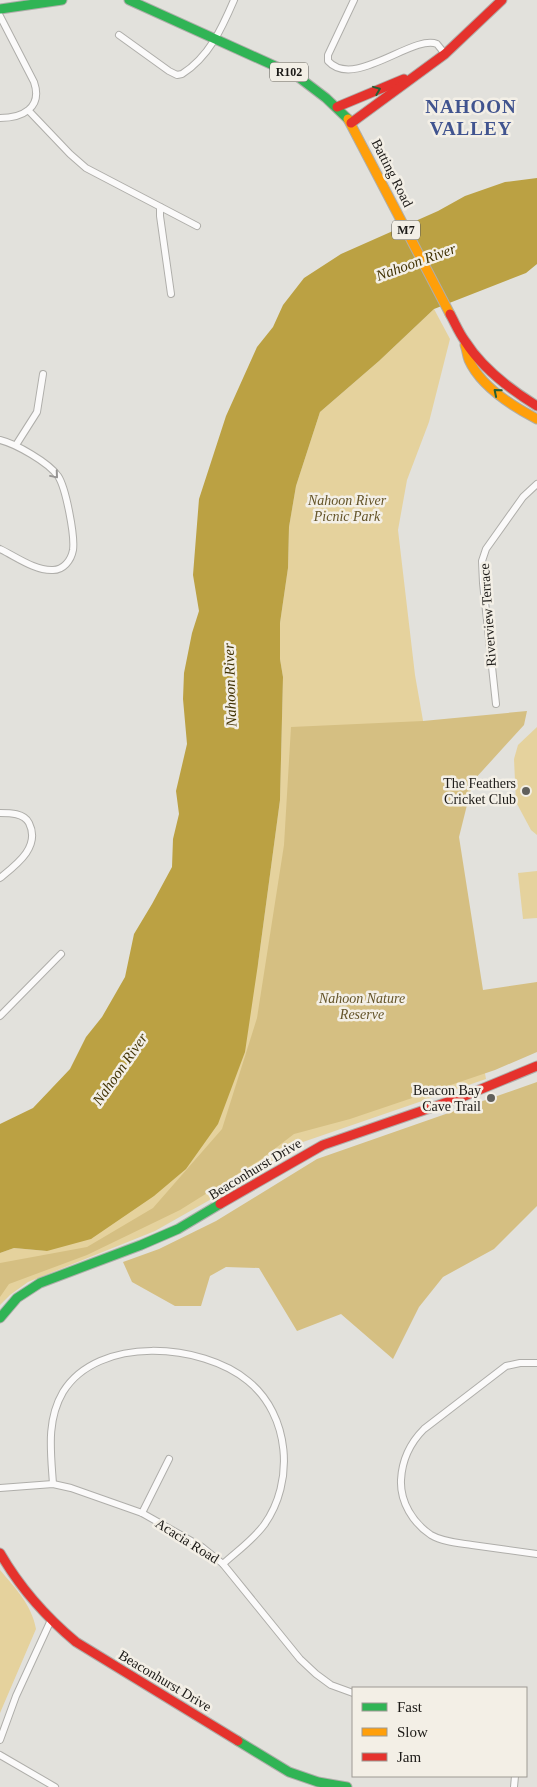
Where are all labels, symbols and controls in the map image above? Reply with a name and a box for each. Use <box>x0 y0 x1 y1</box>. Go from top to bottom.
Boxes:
road number: R102 <box>270 62 308 82</box>
one-way arrow <box>372 86 381 97</box>
district label: NAHOON VALLEY <box>425 96 517 139</box>
street label: Batting Road <box>368 137 416 209</box>
road number: M7 <box>392 220 420 240</box>
water label: Nahoon River <box>373 240 458 284</box>
one-way arrow <box>493 388 502 397</box>
one-way arrow <box>49 469 58 478</box>
park label: Nahoon River Picnic Park <box>307 493 387 524</box>
street label: Riverview Terrace <box>477 563 499 667</box>
water label: Nahoon River <box>221 643 239 728</box>
place label: The Feathers Cricket Club <box>443 776 516 807</box>
marker: The Feathers Cricket Club <box>520 785 532 797</box>
park label: Nahoon Nature Reserve <box>318 991 405 1022</box>
water label: Nahoon River <box>89 1030 151 1109</box>
place label: Beacon Bay Cave Trail <box>413 1083 481 1114</box>
marker: Beacon Bay Cave Trail <box>485 1092 497 1104</box>
street label: Beaconhurst Drive <box>206 1135 304 1203</box>
street label: Acacia Road <box>153 1516 221 1566</box>
street label: Beaconhurst Drive <box>116 1647 214 1715</box>
legend <box>352 1687 527 1777</box>
text: Fast <box>397 1699 423 1715</box>
text: Slow <box>397 1724 428 1740</box>
text: Jam <box>397 1749 421 1765</box>

